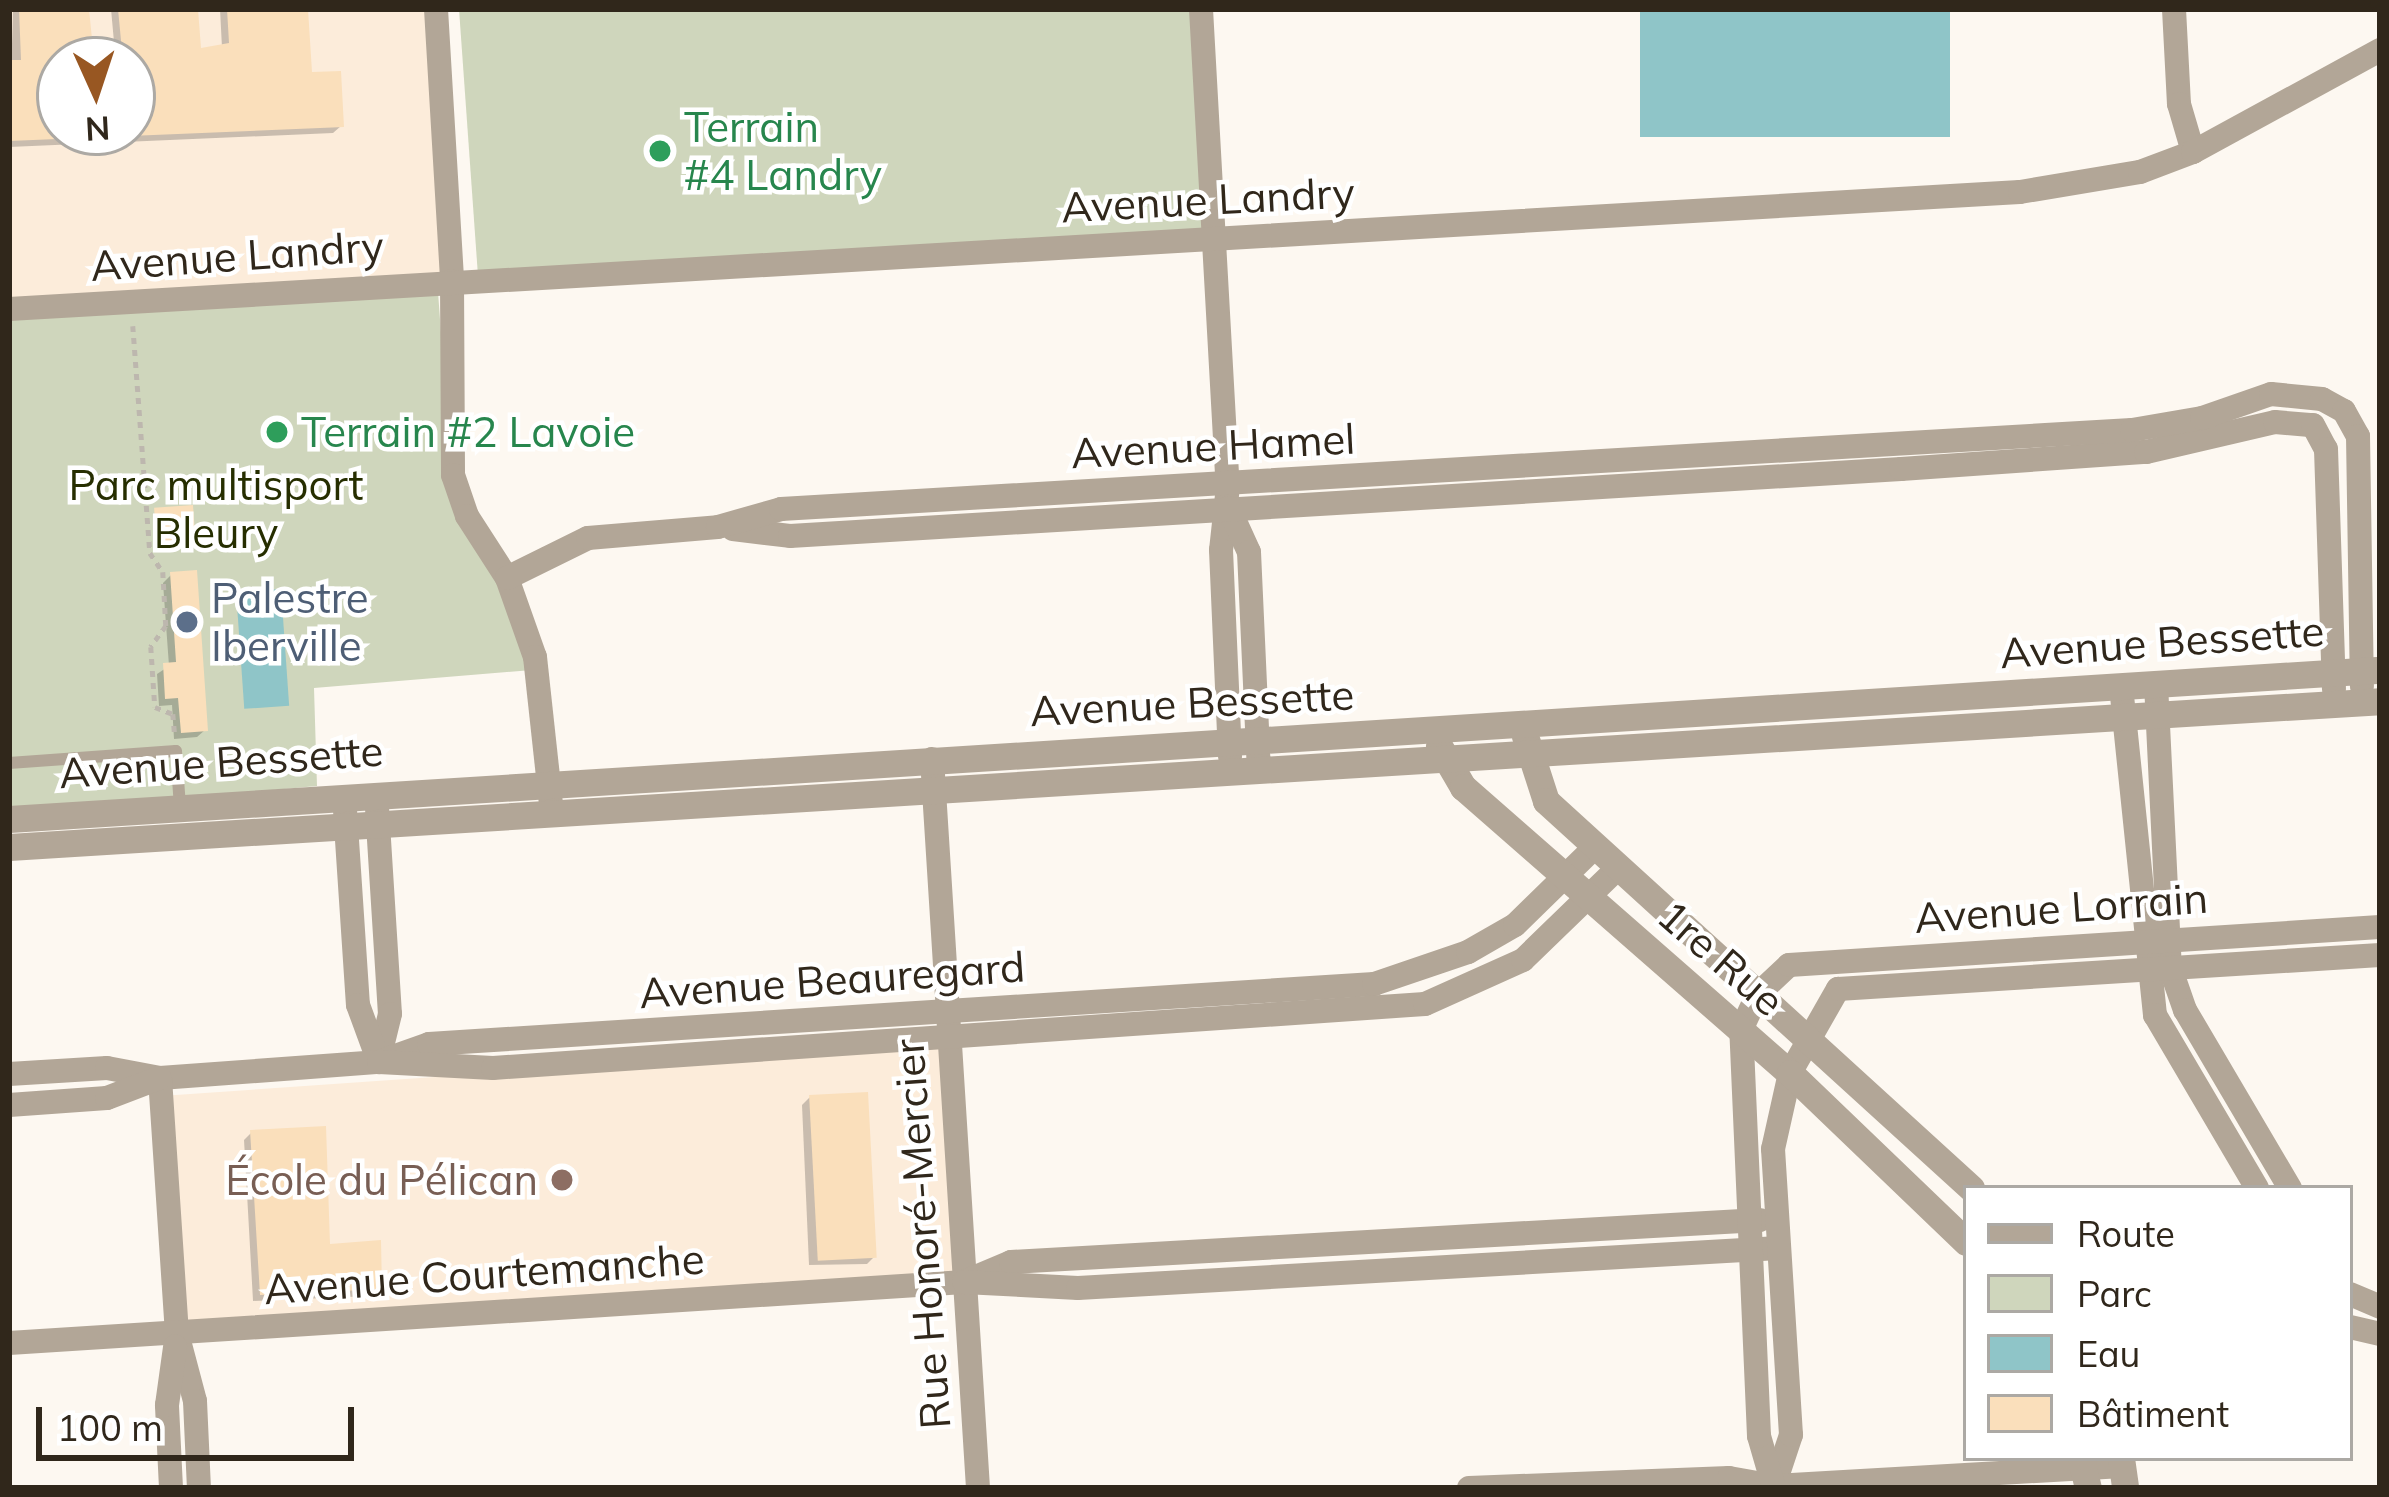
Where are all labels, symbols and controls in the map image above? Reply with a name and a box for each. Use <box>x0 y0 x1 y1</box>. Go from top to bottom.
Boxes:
north arrow <box>36 36 156 156</box>
place label: Terrain #4 Landry <box>684 102 882 201</box>
text: N <box>84 108 111 151</box>
marker: Terrain #4 Landry <box>647 138 673 164</box>
street label: Avenue Landry <box>1060 167 1356 233</box>
street label: Avenue Landry <box>89 221 385 291</box>
place label: Terrain #2 Lavoie <box>301 407 635 457</box>
street label: Avenue Hamel <box>1070 413 1356 479</box>
marker: Terrain #2 Lavoie <box>264 419 290 445</box>
park label: Parc multisport Bleury <box>68 460 364 558</box>
place label: Palestre Iberville <box>211 573 369 672</box>
street label: Avenue Bessette <box>1998 606 2326 678</box>
marker: Palestre Iberville <box>174 609 200 635</box>
street label: Avenue Bessette <box>1029 669 1355 737</box>
street label: Avenue Bessette <box>57 726 385 798</box>
street label: Avenue Lorrain <box>1913 873 2209 943</box>
street label: 1re Rue <box>1648 890 1794 1026</box>
street label: Avenue Beauregard <box>637 941 1027 1019</box>
street label: Rue Honoré-Mercier <box>883 1037 961 1431</box>
place label: École du Pélican <box>225 1155 538 1205</box>
marker: École du Pélican <box>549 1167 575 1193</box>
legend <box>1963 1185 2353 1461</box>
text: Route <box>2077 1211 2175 1256</box>
street label: Avenue Courtemanche <box>262 1233 706 1315</box>
text: Parc <box>2077 1271 2152 1316</box>
text: Eau <box>2077 1331 2140 1376</box>
scale bar <box>42 1383 360 1457</box>
text: Bâtiment <box>2077 1391 2229 1436</box>
text: 100 m <box>57 1405 163 1450</box>

